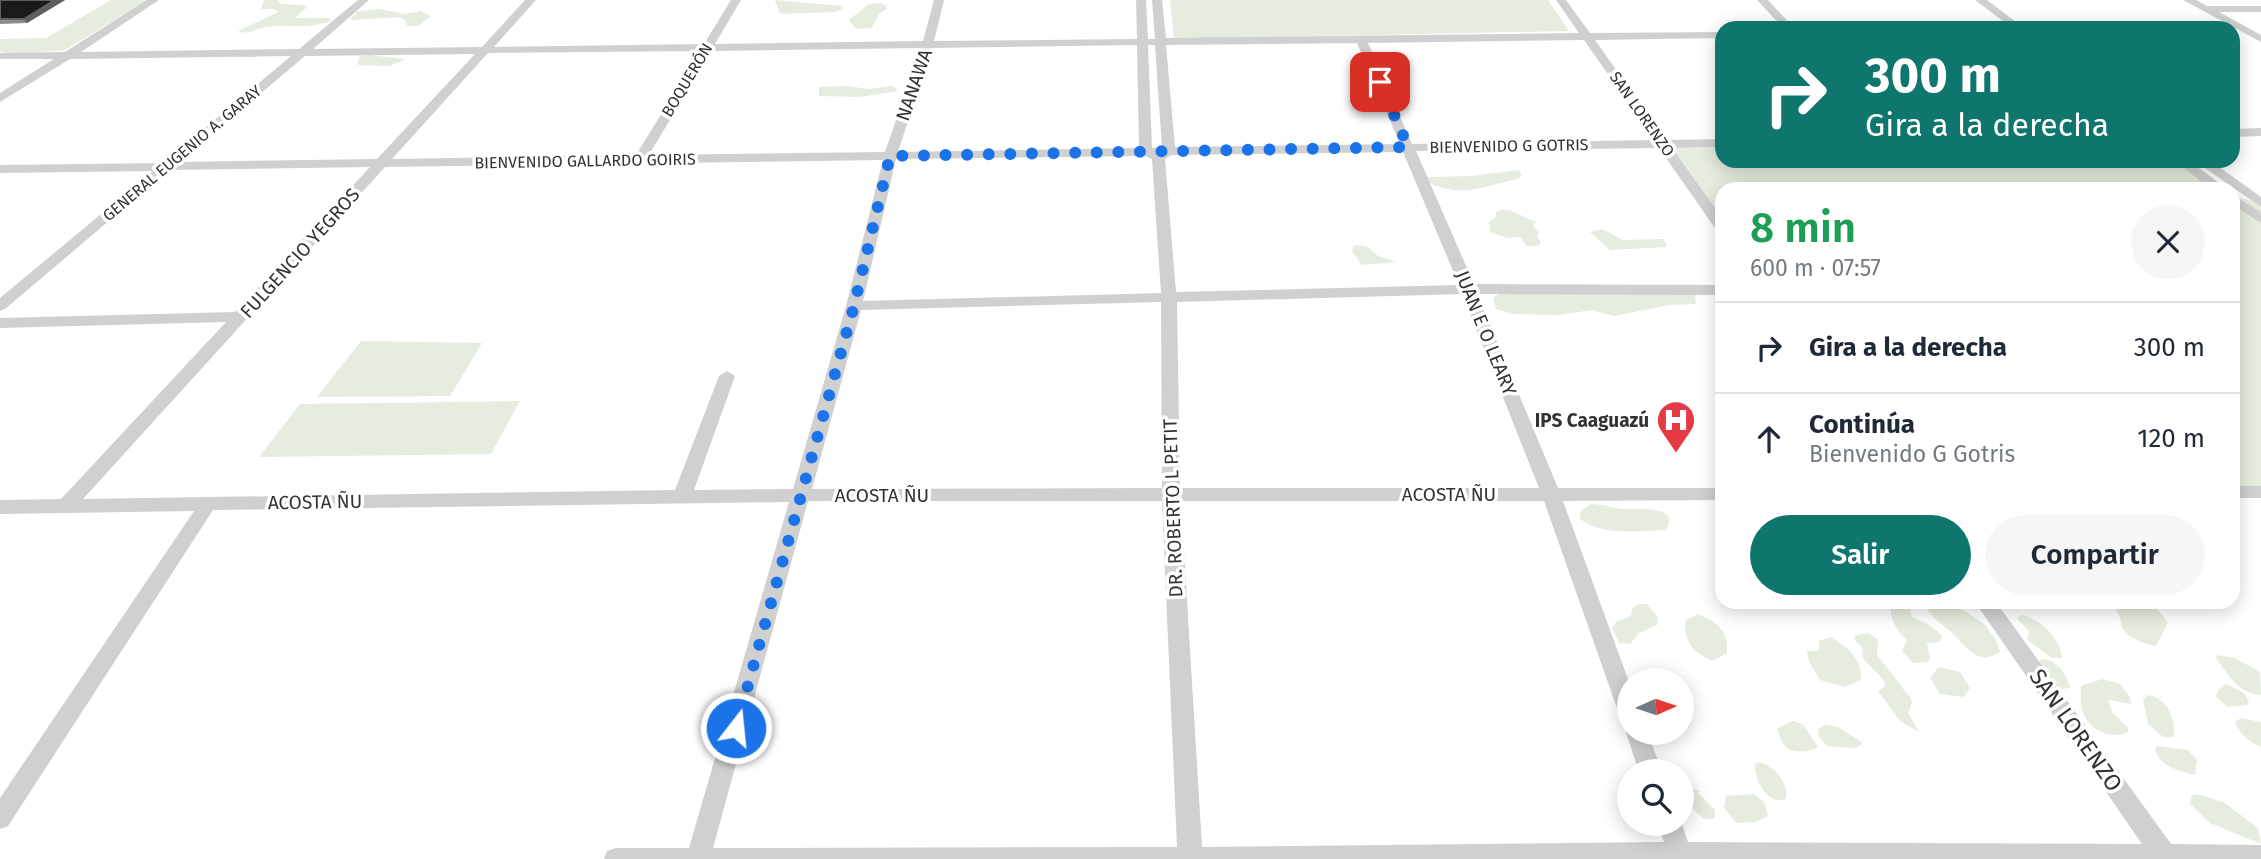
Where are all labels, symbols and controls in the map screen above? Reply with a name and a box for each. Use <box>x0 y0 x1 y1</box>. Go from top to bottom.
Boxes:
street label: BOQUERÓN <box>657 39 716 120</box>
street label: NANAWA <box>891 46 937 124</box>
text: 300 m <box>1865 46 2001 105</box>
icon: right <box>1750 49 1841 140</box>
pin <box>1350 52 1410 112</box>
icon: arrive <box>1361 63 1399 101</box>
street label: SAN LORENZO <box>1606 68 1678 160</box>
street label: GENERAL EUGENIO A. GARAY <box>99 81 265 225</box>
text: Gira a la derecha <box>1865 106 2109 144</box>
street label: BIENVENIDO G GOTRIS <box>1429 135 1589 157</box>
street label: BIENVENIDO GALLARDO GOIRIS <box>474 150 696 172</box>
street label: FULGENCIO YEGROS <box>235 183 365 323</box>
text: 8 min <box>1750 203 1856 253</box>
button: close <box>2131 205 2205 279</box>
text: 600 m · 07:57 <box>1750 254 1881 282</box>
street label: JUAN E O LEARY <box>1451 267 1522 399</box>
icon: right <box>1750 329 1788 367</box>
text: Gira a la derecha <box>1809 332 2007 363</box>
text: 300 m <box>2134 332 2205 363</box>
hospital icon: IPS Caaguazú <box>1655 399 1697 454</box>
place label: IPS Caaguazú <box>1535 409 1649 432</box>
text: Continúa <box>1809 409 1915 440</box>
street label: DR. ROBERTO L PETIT <box>1158 418 1188 598</box>
icon: ahead <box>1750 420 1788 458</box>
text: 120 m <box>2137 423 2205 454</box>
text: Bienvenido G Gotris <box>1809 440 2015 468</box>
street label: ACOSTA ÑU <box>1402 483 1496 506</box>
street label: ACOSTA ÑU <box>835 484 929 507</box>
street label: ACOSTA ÑU <box>268 490 362 514</box>
button: Salir <box>1750 515 1971 595</box>
button: Compartir <box>1985 515 2205 595</box>
street label: SAN LORENZO <box>2024 663 2128 797</box>
north arrow <box>1617 668 1694 746</box>
map controls <box>1617 668 1694 836</box>
position arrow <box>699 691 773 765</box>
button: search <box>1617 759 1694 836</box>

